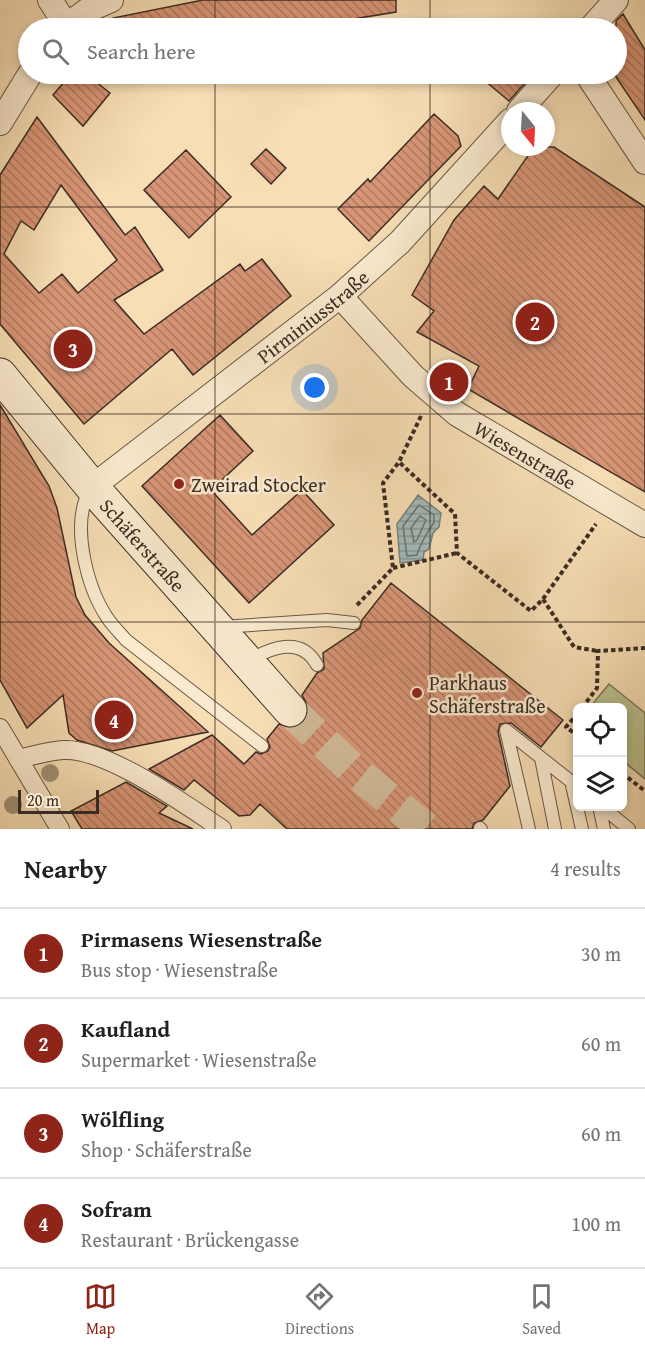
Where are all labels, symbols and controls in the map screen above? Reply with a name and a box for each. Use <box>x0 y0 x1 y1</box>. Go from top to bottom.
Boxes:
search box <box>18 18 627 84</box>
icon: search <box>39 35 72 68</box>
text: Search here <box>87 35 196 67</box>
north arrow <box>501 102 555 156</box>
street label: Pirminiusstraße <box>250 263 375 370</box>
pin: 2 <box>516 300 554 344</box>
pin: 3 <box>54 326 92 372</box>
pin: 1 <box>430 360 468 404</box>
your location <box>300 373 329 402</box>
street label: Wiesenstraße <box>469 413 582 496</box>
place label: Zweirad Stocker <box>191 470 326 499</box>
marker: Zweirad Stocker <box>172 477 186 491</box>
street label: Schäferstraße <box>94 491 193 598</box>
place label: Parkhaus Schäferstraße <box>429 668 546 720</box>
marker: Parkhaus Schäferstraße <box>410 686 424 700</box>
pin: 4 <box>94 698 134 742</box>
map controls <box>573 703 627 811</box>
button: locate <box>573 703 627 757</box>
button: layers <box>573 757 627 811</box>
scale bar <box>18 787 99 814</box>
text: 20 m <box>27 788 59 812</box>
text: Nearby <box>24 849 107 888</box>
text: 4 results <box>550 854 621 883</box>
text: Pirmasens Wiesenstraße <box>81 923 322 955</box>
text: 1 <box>38 939 49 968</box>
text: 30 m <box>581 939 621 968</box>
text: Bus stop · Wiesenstraße <box>81 955 278 984</box>
text: Kaufland <box>81 1013 170 1045</box>
text: 2 <box>38 1029 49 1058</box>
text: 60 m <box>581 1029 621 1058</box>
text: Supermarket · Wiesenstraße <box>81 1045 317 1074</box>
text: Wölfling <box>81 1103 164 1135</box>
text: 3 <box>38 1119 49 1148</box>
text: 60 m <box>581 1119 621 1148</box>
text: Shop · Schäferstraße <box>81 1135 252 1164</box>
text: Sofram <box>81 1193 152 1225</box>
text: 4 <box>38 1209 49 1238</box>
text: 100 m <box>571 1209 621 1238</box>
text: Restaurant · Brückengasse <box>81 1225 299 1254</box>
tab: Map <box>84 1280 117 1340</box>
tab: Directions <box>285 1280 354 1340</box>
tab: Saved <box>522 1280 561 1340</box>

